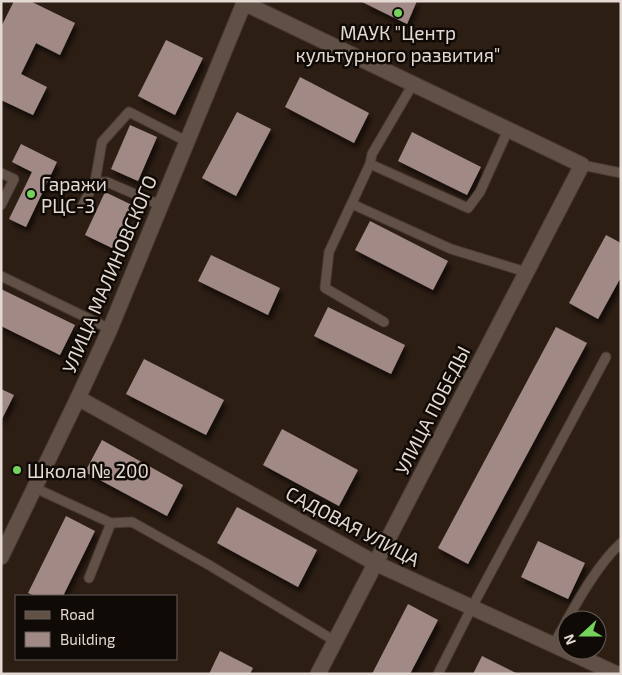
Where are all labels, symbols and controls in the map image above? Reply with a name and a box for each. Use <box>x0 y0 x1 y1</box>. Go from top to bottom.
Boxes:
marker: МАУК "Центр культурного развития" <box>392 7 404 19</box>
place label: МАУК "Центр культурного развития" <box>296 21 500 67</box>
place label: Гаражи РЦС-3 <box>41 172 107 217</box>
street label: УЛИЦА МАЛИНОВСКОГО <box>57 172 161 376</box>
marker: Гаражи РЦС-3 <box>25 188 37 200</box>
street label: УЛИЦА ПОБЕДЫ <box>390 342 474 478</box>
place label: Школа № 200 <box>27 459 149 482</box>
marker: Школа № 200 <box>11 464 23 476</box>
street label: САДОВАЯ УЛИЦА <box>282 481 424 571</box>
legend <box>15 595 178 660</box>
text: Road <box>60 605 95 623</box>
north arrow <box>557 610 607 660</box>
text: Building <box>60 630 116 648</box>
text: N <box>560 632 579 648</box>

